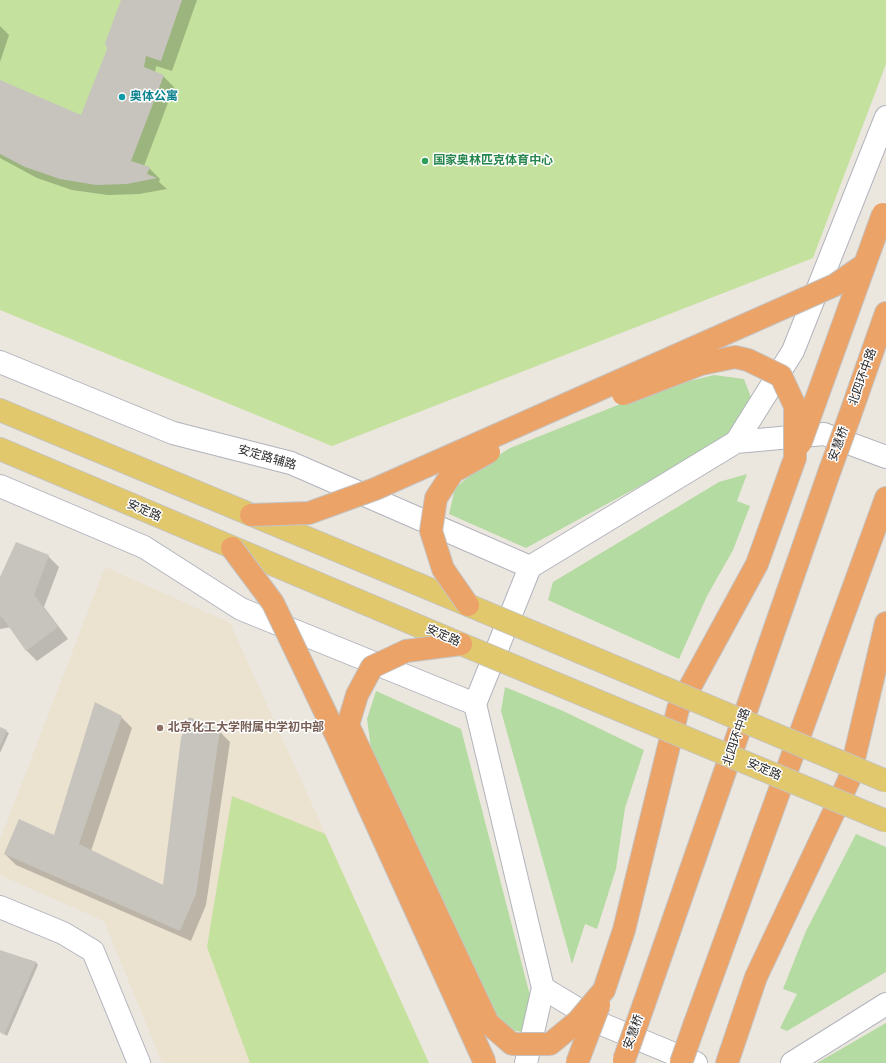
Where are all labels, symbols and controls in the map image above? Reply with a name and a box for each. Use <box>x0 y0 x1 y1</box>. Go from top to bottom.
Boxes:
place label: 奥体公寓 <box>130 90 178 104</box>
marker: 奥体公寓 <box>117 92 127 102</box>
place label: 国家奥林匹克体育中心 <box>433 154 553 168</box>
marker: 国家奥林匹克体育中心 <box>420 156 430 166</box>
street label: 北四环中路 <box>846 346 880 408</box>
street label: 安慧桥 <box>826 425 852 463</box>
street label: 安定路辅路 <box>236 443 298 473</box>
street label: 安定路 <box>125 497 163 525</box>
street label: 安定路 <box>424 622 462 650</box>
street label: 北四环中路 <box>720 706 754 768</box>
place label: 北京化工大学附属中学初中部 <box>168 721 324 735</box>
marker: 北京化工大学附属中学初中部 <box>155 723 165 733</box>
street label: 安定路 <box>745 756 783 784</box>
street label: 安慧桥 <box>621 1013 647 1051</box>

